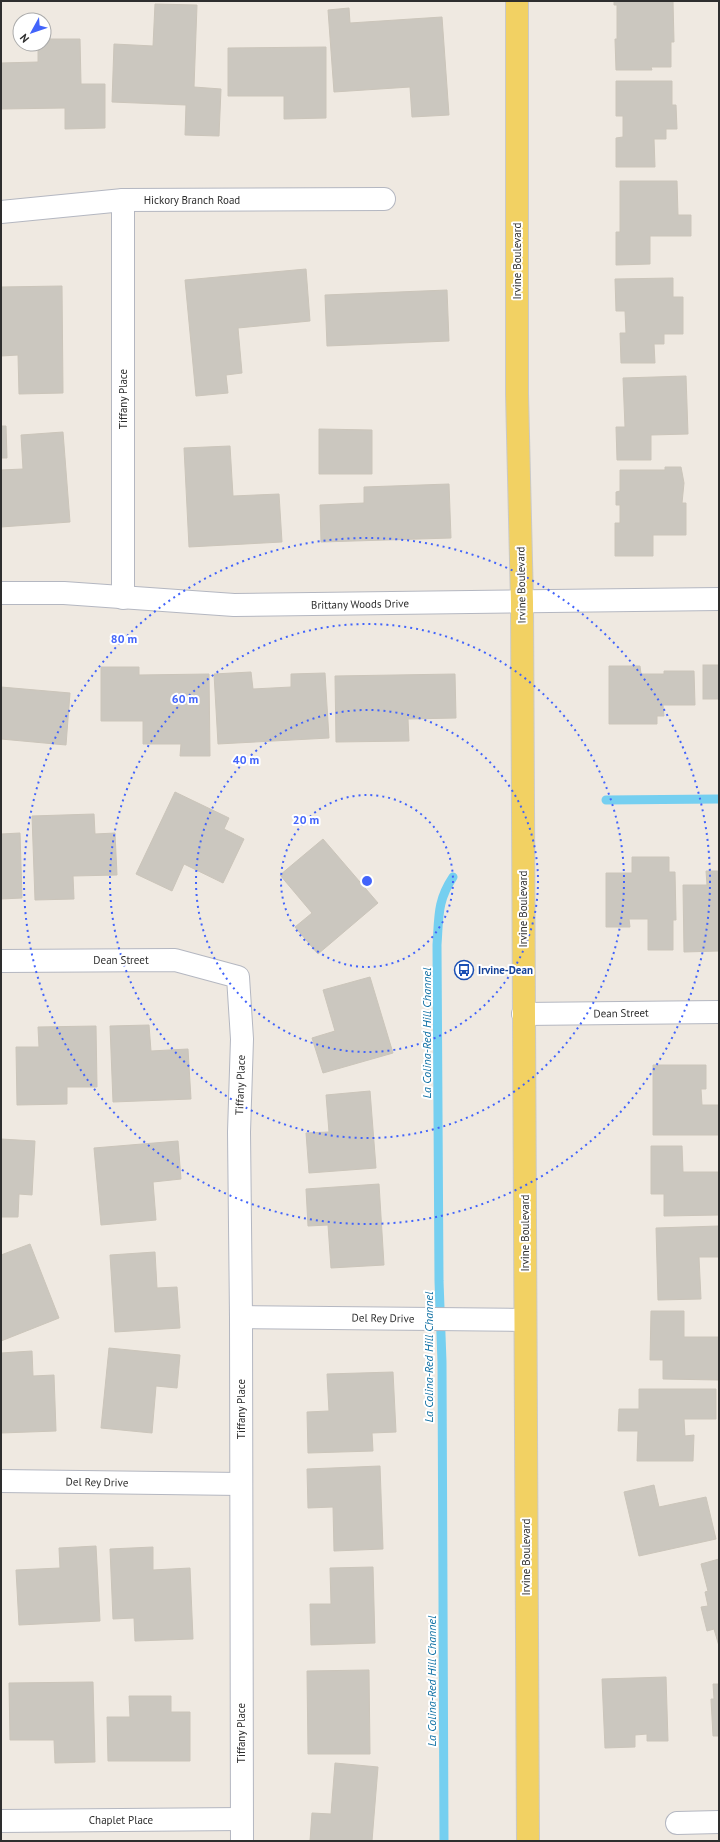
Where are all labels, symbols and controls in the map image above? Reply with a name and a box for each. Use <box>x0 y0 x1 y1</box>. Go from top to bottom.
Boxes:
north arrow <box>12 12 52 52</box>
text: N <box>17 31 32 46</box>
street label: Hickory Branch Road <box>144 193 240 207</box>
street label: Irvine Boulevard <box>510 222 524 299</box>
street label: Tiffany Place <box>116 368 130 429</box>
street label: Irvine Boulevard <box>513 546 529 624</box>
street label: Brittany Woods Drive <box>311 596 410 612</box>
text: 80 m <box>111 631 137 646</box>
text: 60 m <box>172 691 198 706</box>
text: 40 m <box>233 752 259 767</box>
text: 20 m <box>293 812 319 827</box>
street label: Irvine Boulevard <box>516 870 530 947</box>
centre of rings <box>360 874 374 888</box>
street label: Dean Street <box>93 953 149 967</box>
bus stop icon: Irvine-Dean <box>453 959 475 981</box>
place label: Irvine-Dean <box>478 963 533 977</box>
water label: La Colina-Red Hill Channel <box>419 967 434 1098</box>
street label: Dean Street <box>593 1006 649 1020</box>
street label: Tiffany Place <box>232 1054 248 1115</box>
street label: Irvine Boulevard <box>518 1194 532 1271</box>
water label: La Colina-Red Hill Channel <box>421 1291 436 1422</box>
street label: Del Rey Drive <box>352 1310 415 1326</box>
street label: Tiffany Place <box>234 1378 248 1439</box>
street label: Del Rey Drive <box>66 1474 129 1490</box>
street label: Irvine Boulevard <box>519 1518 533 1595</box>
water label: La Colina-Red Hill Channel <box>424 1615 439 1746</box>
street label: Tiffany Place <box>234 1702 248 1763</box>
street label: Chaplet Place <box>89 1813 154 1827</box>

